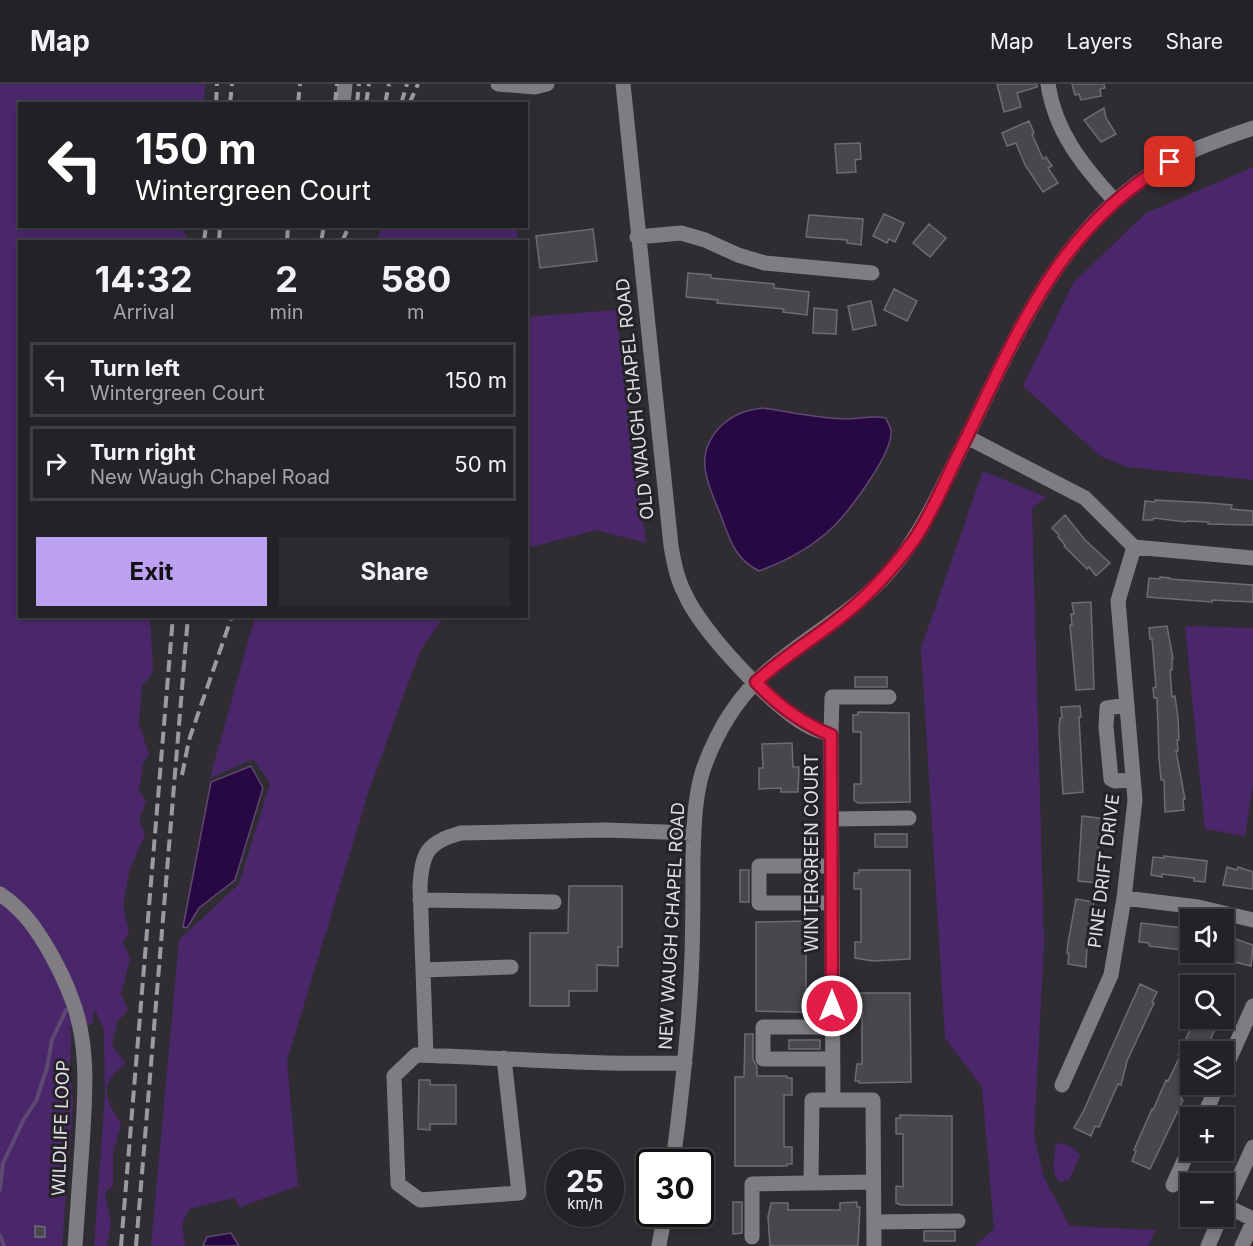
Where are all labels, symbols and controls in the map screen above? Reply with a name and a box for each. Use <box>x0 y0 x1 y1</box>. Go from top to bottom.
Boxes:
text: Map <box>30 24 90 58</box>
text: Map <box>990 29 1034 54</box>
text: Layers <box>1067 29 1133 54</box>
text: Share <box>1166 29 1223 54</box>
text: 150 m <box>135 123 257 174</box>
icon: left <box>36 126 114 204</box>
pin <box>1144 136 1195 187</box>
icon: arrive <box>1153 145 1186 178</box>
text: Wintergreen Court <box>135 174 371 207</box>
text: 14:32 <box>95 257 193 301</box>
text: 2 <box>275 257 298 301</box>
text: 580 <box>380 257 451 301</box>
street label: OLD WAUGH CHAPEL ROAD <box>611 277 658 521</box>
text: Arrival <box>113 300 174 324</box>
text: min <box>269 300 304 324</box>
text: m <box>407 300 425 324</box>
text: Turn left <box>90 355 180 381</box>
icon: left <box>39 363 72 396</box>
text: 150 m <box>445 367 507 393</box>
text: Wintergreen Court <box>90 381 265 405</box>
text: Turn right <box>90 439 196 465</box>
icon: right <box>39 447 72 480</box>
text: 50 m <box>454 451 507 477</box>
text: New Waugh Chapel Road <box>90 465 330 489</box>
button: Exit <box>36 537 267 606</box>
button: Share <box>279 537 510 606</box>
street label: WINTERGREEN COURT <box>801 754 822 952</box>
street label: PINE DRIFT DRIVE <box>1084 793 1123 949</box>
street label: NEW WAUGH CHAPEL ROAD <box>655 802 688 1050</box>
map controls <box>1180 909 1234 1227</box>
button: sound <box>1180 909 1234 963</box>
position arrow <box>800 974 864 1038</box>
button: search <box>1180 975 1234 1029</box>
button: layers <box>1180 1041 1234 1095</box>
street label: WILDLIFE LOOP <box>48 1060 73 1196</box>
button: + <box>1180 1107 1234 1161</box>
speed limit sign: 30 <box>636 1149 714 1227</box>
text: 25 <box>566 1163 604 1199</box>
button: − <box>1180 1173 1234 1227</box>
text: km/h <box>567 1194 603 1213</box>

